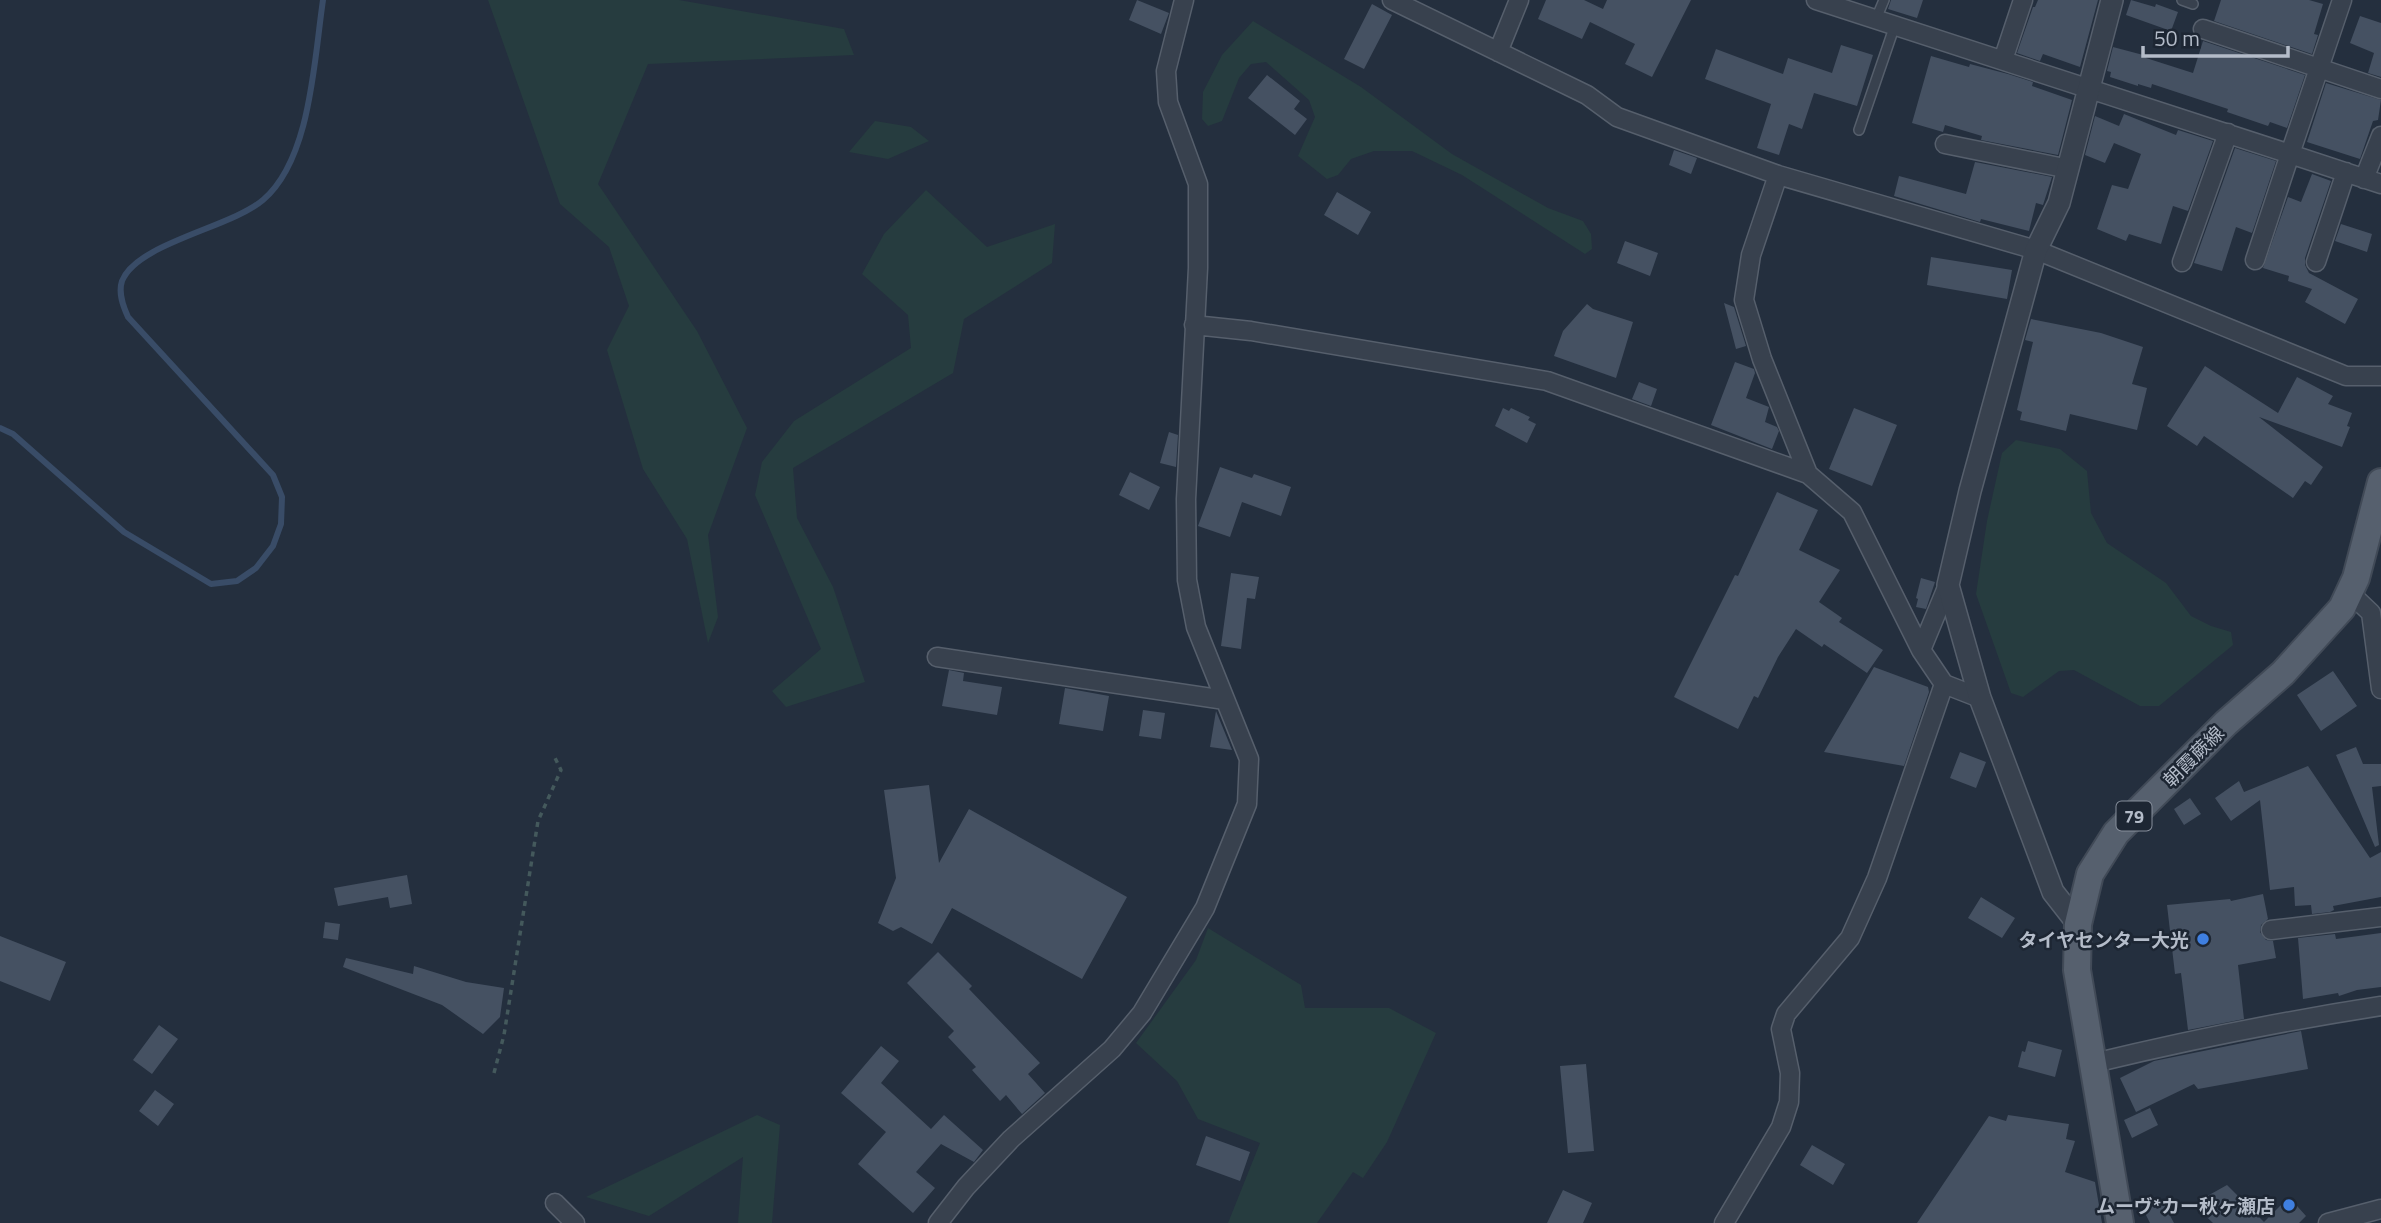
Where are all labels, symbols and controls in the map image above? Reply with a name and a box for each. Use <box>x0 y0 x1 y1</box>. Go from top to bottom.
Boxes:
scale bar <box>2143 14 2288 58</box>
text: 50 m <box>2154 22 2200 54</box>
street label: 朝霞蕨線 <box>2156 719 2230 793</box>
road number: 79 <box>2116 802 2152 830</box>
place label: タイヤセンター大光 <box>2019 925 2189 954</box>
marker: タイヤセンター大光 <box>2195 931 2211 947</box>
place label: ムーヴ*カー秋ヶ瀬店 <box>2096 1191 2275 1220</box>
marker: ムーヴ*カー秋ヶ瀬店 <box>2281 1197 2297 1213</box>

